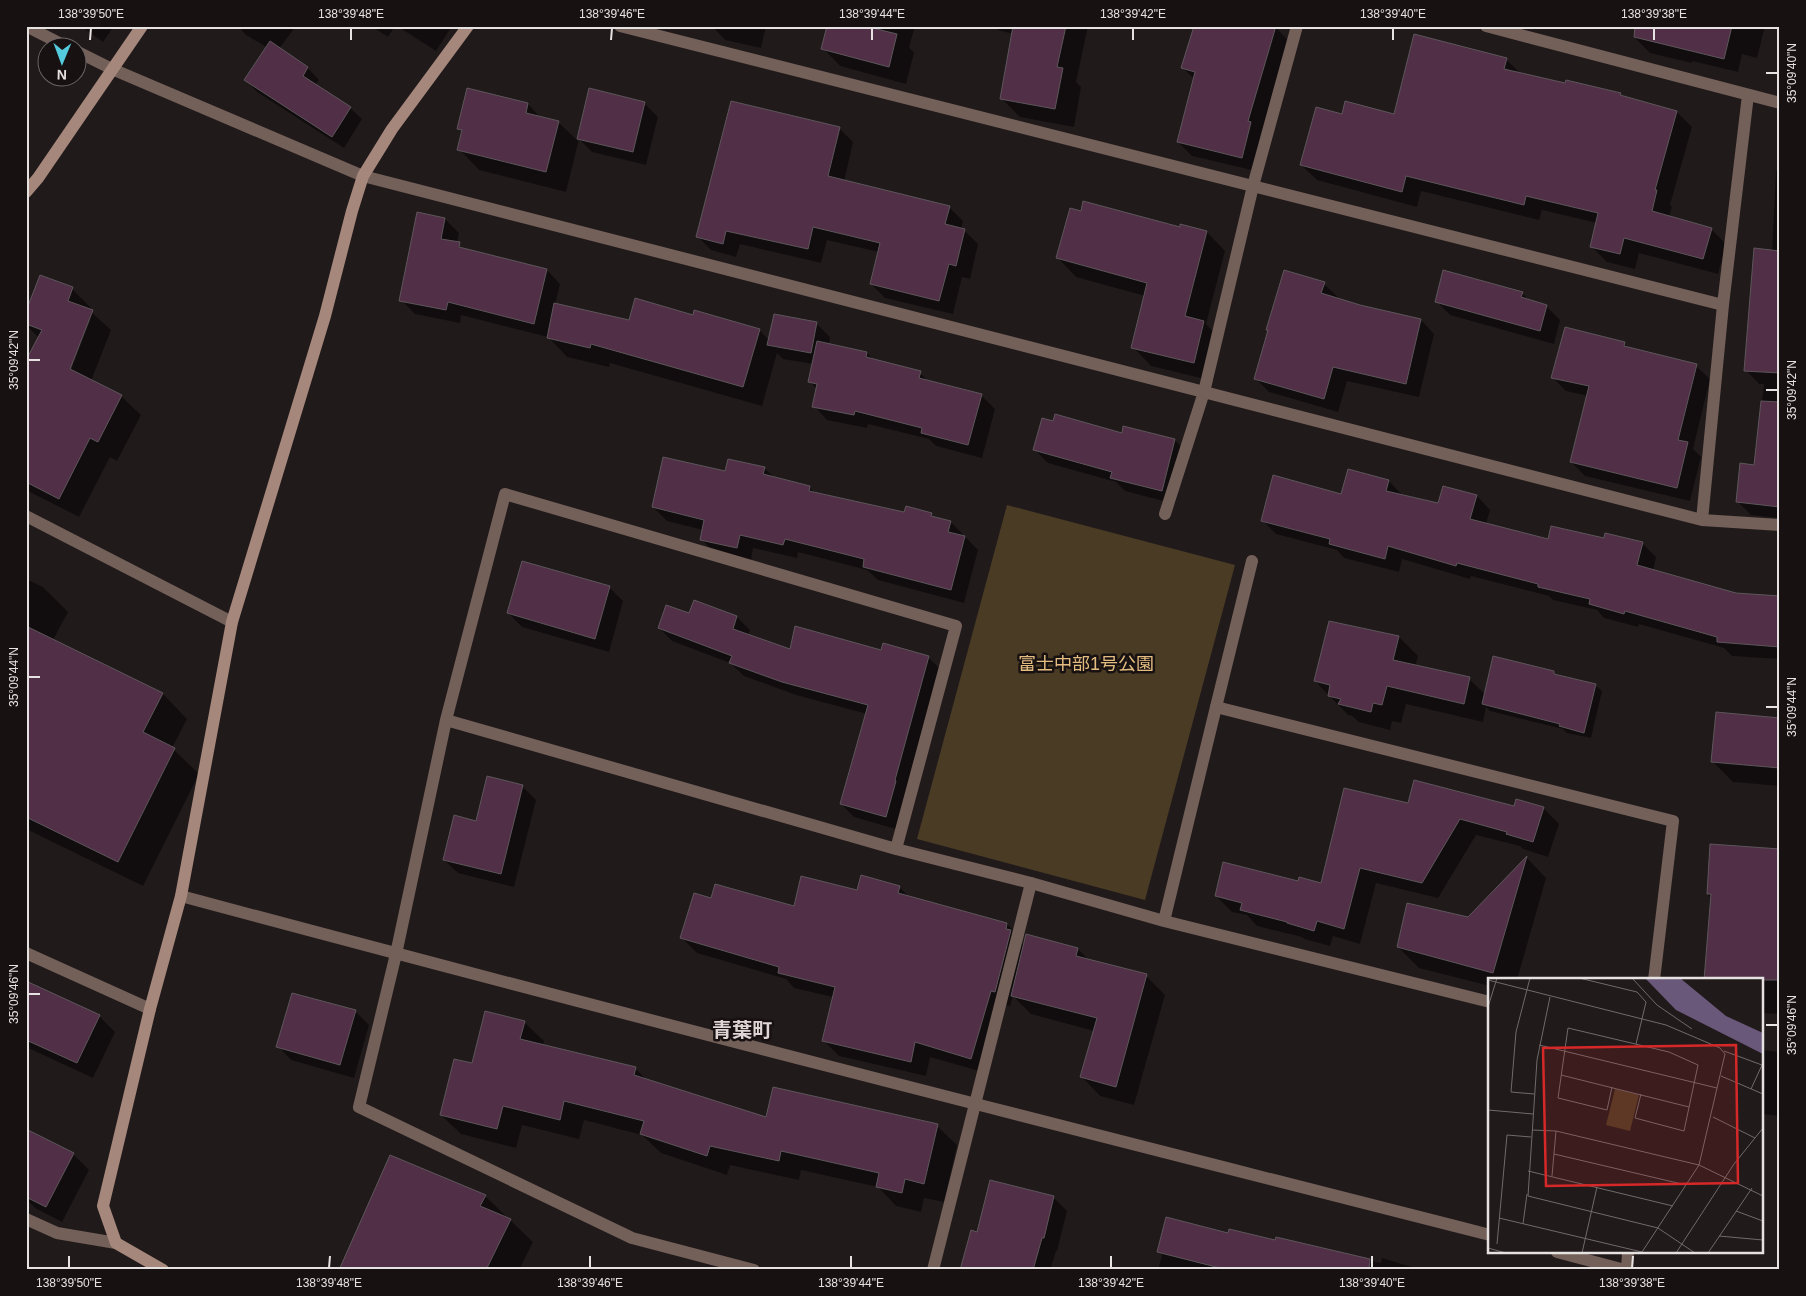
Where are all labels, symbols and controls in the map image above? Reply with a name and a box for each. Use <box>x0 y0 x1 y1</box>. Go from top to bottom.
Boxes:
text: 138°39'50"E <box>58 7 124 21</box>
text: 138°39'48"E <box>318 7 384 21</box>
text: 138°39'46"E <box>579 7 645 21</box>
text: 138°39'44"E <box>839 7 905 21</box>
text: 138°39'42"E <box>1100 7 1166 21</box>
text: 138°39'40"E <box>1360 7 1426 21</box>
text: 138°39'38"E <box>1621 7 1687 21</box>
north arrow <box>38 38 88 88</box>
text: 35°09'40"N <box>1785 43 1799 103</box>
text: N <box>57 67 67 83</box>
text: 35°09'42"N <box>7 330 21 390</box>
text: 35°09'42"N <box>1785 360 1799 420</box>
text: 35°09'44"N <box>7 647 21 707</box>
park label: 富士中部1号公園 <box>1018 654 1154 674</box>
text: 35°09'44"N <box>1785 677 1799 737</box>
text: 35°09'46"N <box>7 964 21 1024</box>
inset map <box>1488 978 1764 1254</box>
text: 35°09'46"N <box>1785 995 1799 1055</box>
district label: 青葉町 <box>712 1019 772 1041</box>
text: 138°39'50"E <box>36 1276 102 1290</box>
text: 138°39'48"E <box>296 1276 362 1290</box>
text: 138°39'46"E <box>557 1276 623 1290</box>
text: 138°39'44"E <box>818 1276 884 1290</box>
text: 138°39'42"E <box>1078 1276 1144 1290</box>
text: 138°39'40"E <box>1339 1276 1405 1290</box>
text: 138°39'38"E <box>1599 1276 1665 1290</box>

